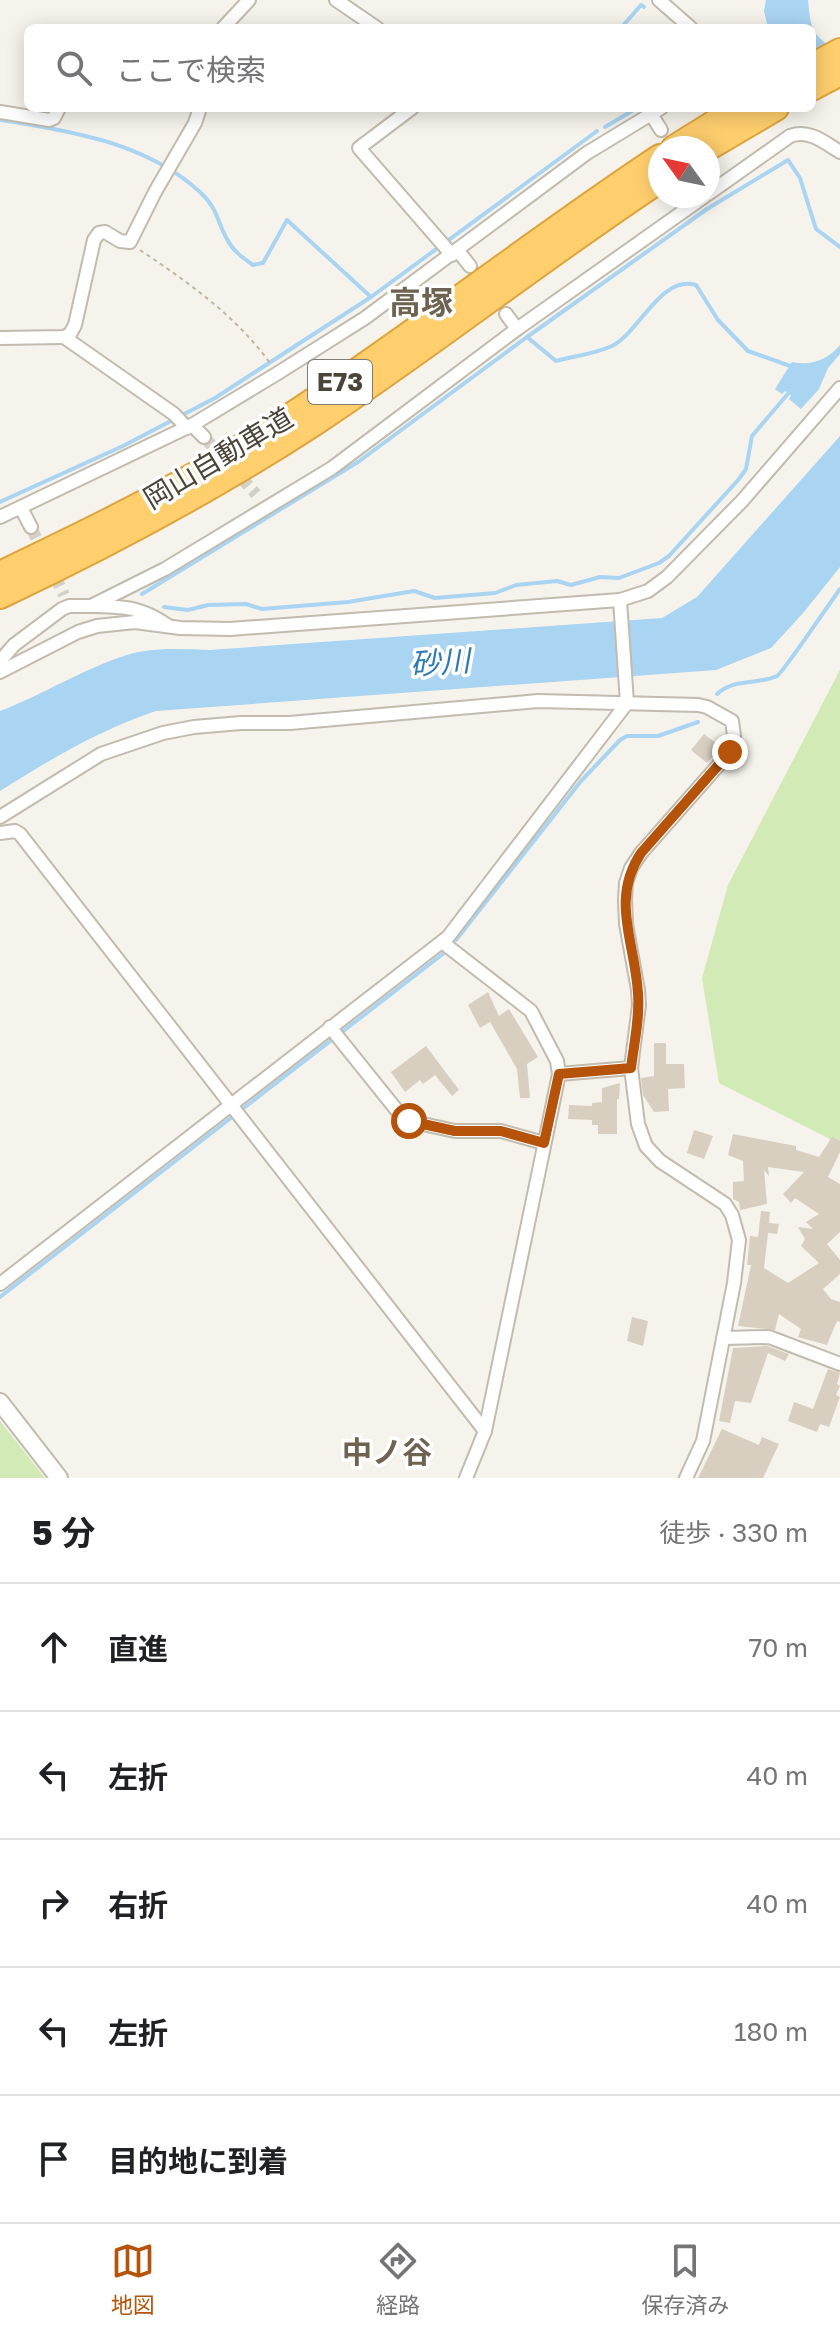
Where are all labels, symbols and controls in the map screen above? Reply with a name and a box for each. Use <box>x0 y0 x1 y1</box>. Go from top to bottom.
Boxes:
search box <box>24 24 816 112</box>
icon: search <box>52 46 96 90</box>
text: ここで検索 <box>116 52 266 88</box>
north arrow <box>648 136 720 208</box>
district label: 高塚 <box>389 283 453 321</box>
road number: E73 <box>308 360 372 404</box>
street label: 岡山自動車道 <box>137 400 298 515</box>
water label: 砂川 <box>409 642 474 682</box>
route end <box>712 734 748 770</box>
route start <box>391 1103 427 1139</box>
district label: 中ノ谷 <box>342 1434 432 1470</box>
text: 5 分 <box>32 1512 95 1552</box>
text: 徒歩 · 330 m <box>659 1517 808 1548</box>
icon: ahead <box>32 1625 76 1669</box>
text: 直進 <box>108 1631 168 1667</box>
text: 70 m <box>749 1632 808 1663</box>
icon: left <box>32 1753 76 1797</box>
text: 左折 <box>108 1759 168 1795</box>
text: 40 m <box>747 1760 808 1791</box>
icon: right <box>32 1881 76 1925</box>
text: 右折 <box>108 1887 168 1923</box>
text: 40 m <box>747 1888 808 1919</box>
icon: left <box>32 2009 76 2053</box>
text: 左折 <box>108 2015 168 2051</box>
text: 180 m <box>734 2016 808 2047</box>
icon: arrive <box>32 2137 76 2181</box>
text: 目的地に到着 <box>108 2143 288 2179</box>
tab: 地図 <box>111 2239 155 2319</box>
tab: 経路 <box>376 2239 420 2319</box>
tab: 保存済み <box>641 2239 729 2319</box>

